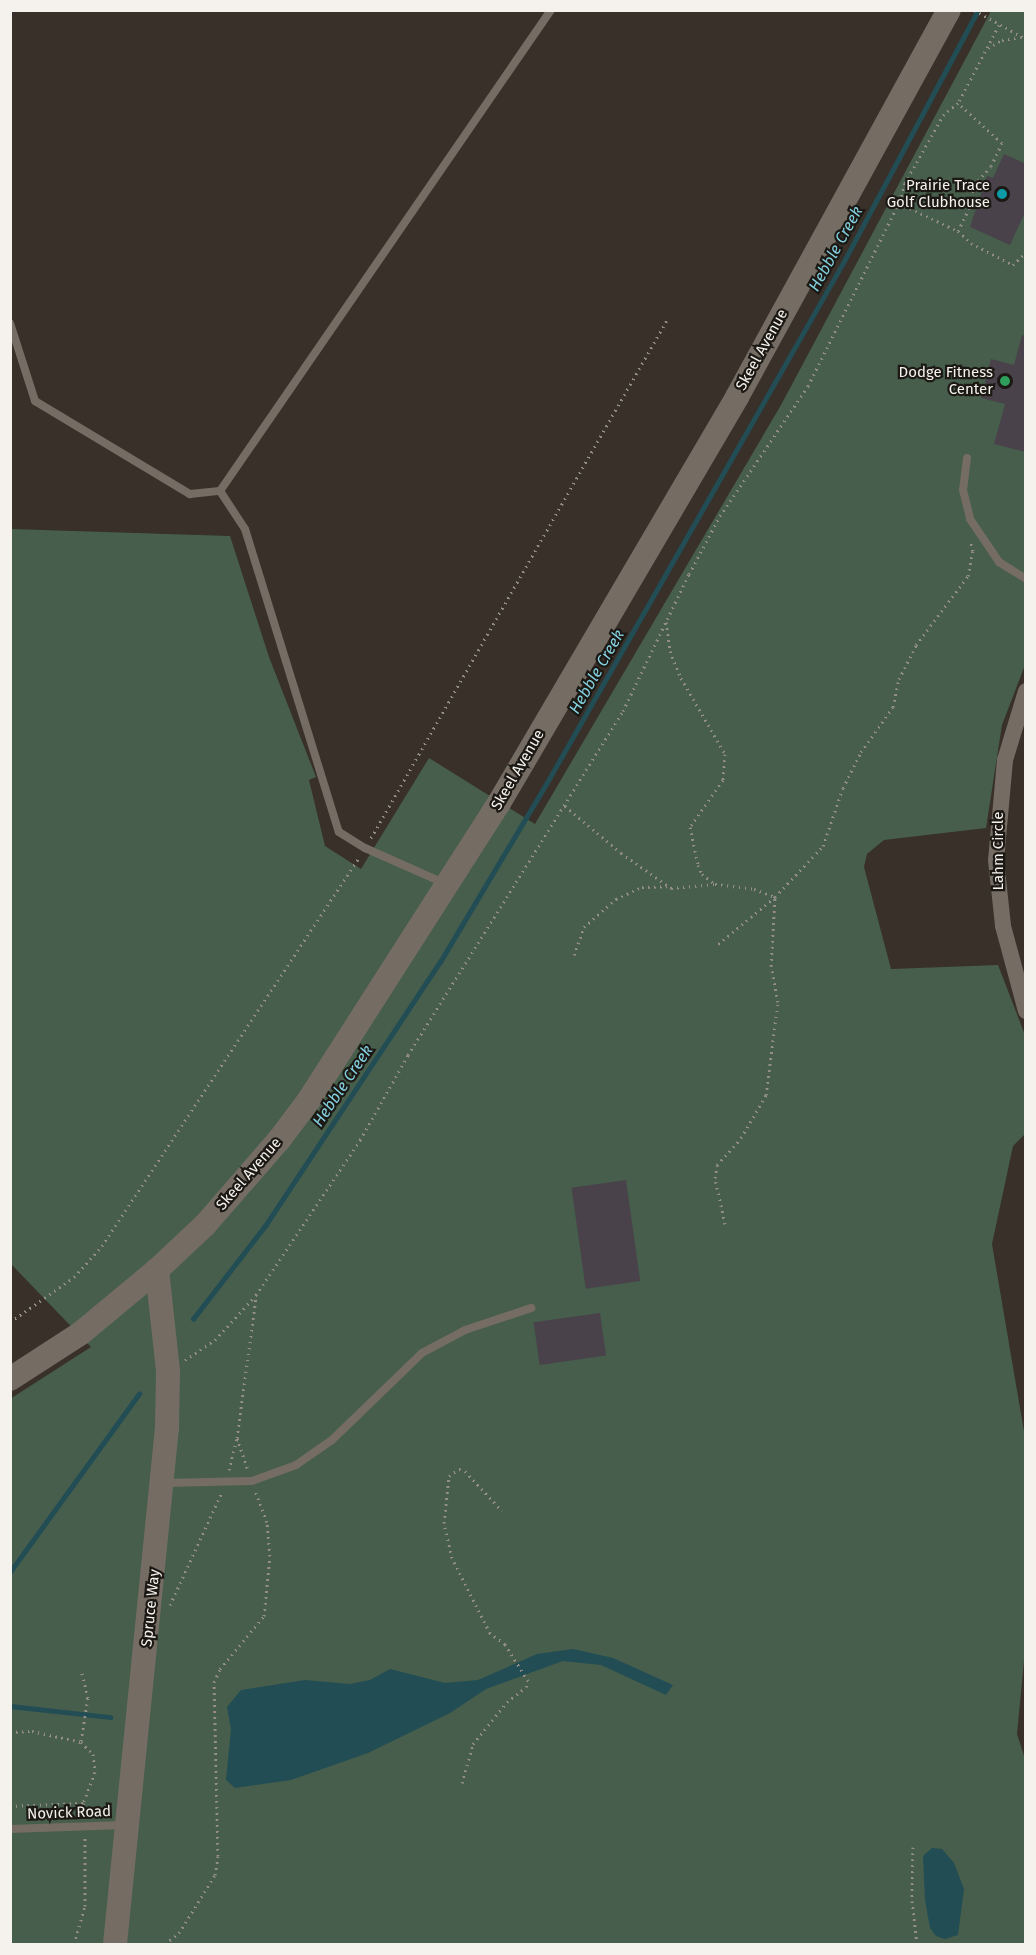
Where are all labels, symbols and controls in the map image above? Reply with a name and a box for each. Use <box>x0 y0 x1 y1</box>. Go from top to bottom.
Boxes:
place label: Prairie Trace Golf Clubhouse <box>887 176 990 211</box>
marker: Prairie Trace Golf Clubhouse <box>995 187 1009 201</box>
water label: Hebble Creek <box>805 203 867 295</box>
street label: Skeel Avenue <box>732 306 792 394</box>
place label: Dodge Fitness Center <box>899 363 993 398</box>
marker: Dodge Fitness Center <box>998 374 1012 388</box>
water label: Hebble Creek <box>565 627 629 717</box>
street label: Skeel Avenue <box>488 726 548 814</box>
street label: Lahm Circle <box>990 812 1008 890</box>
water label: Hebble Creek <box>309 1042 377 1130</box>
street label: Skeel Avenue <box>213 1134 285 1214</box>
street label: Spruce Way <box>138 1568 164 1648</box>
street label: Novick Road <box>27 1803 111 1823</box>

